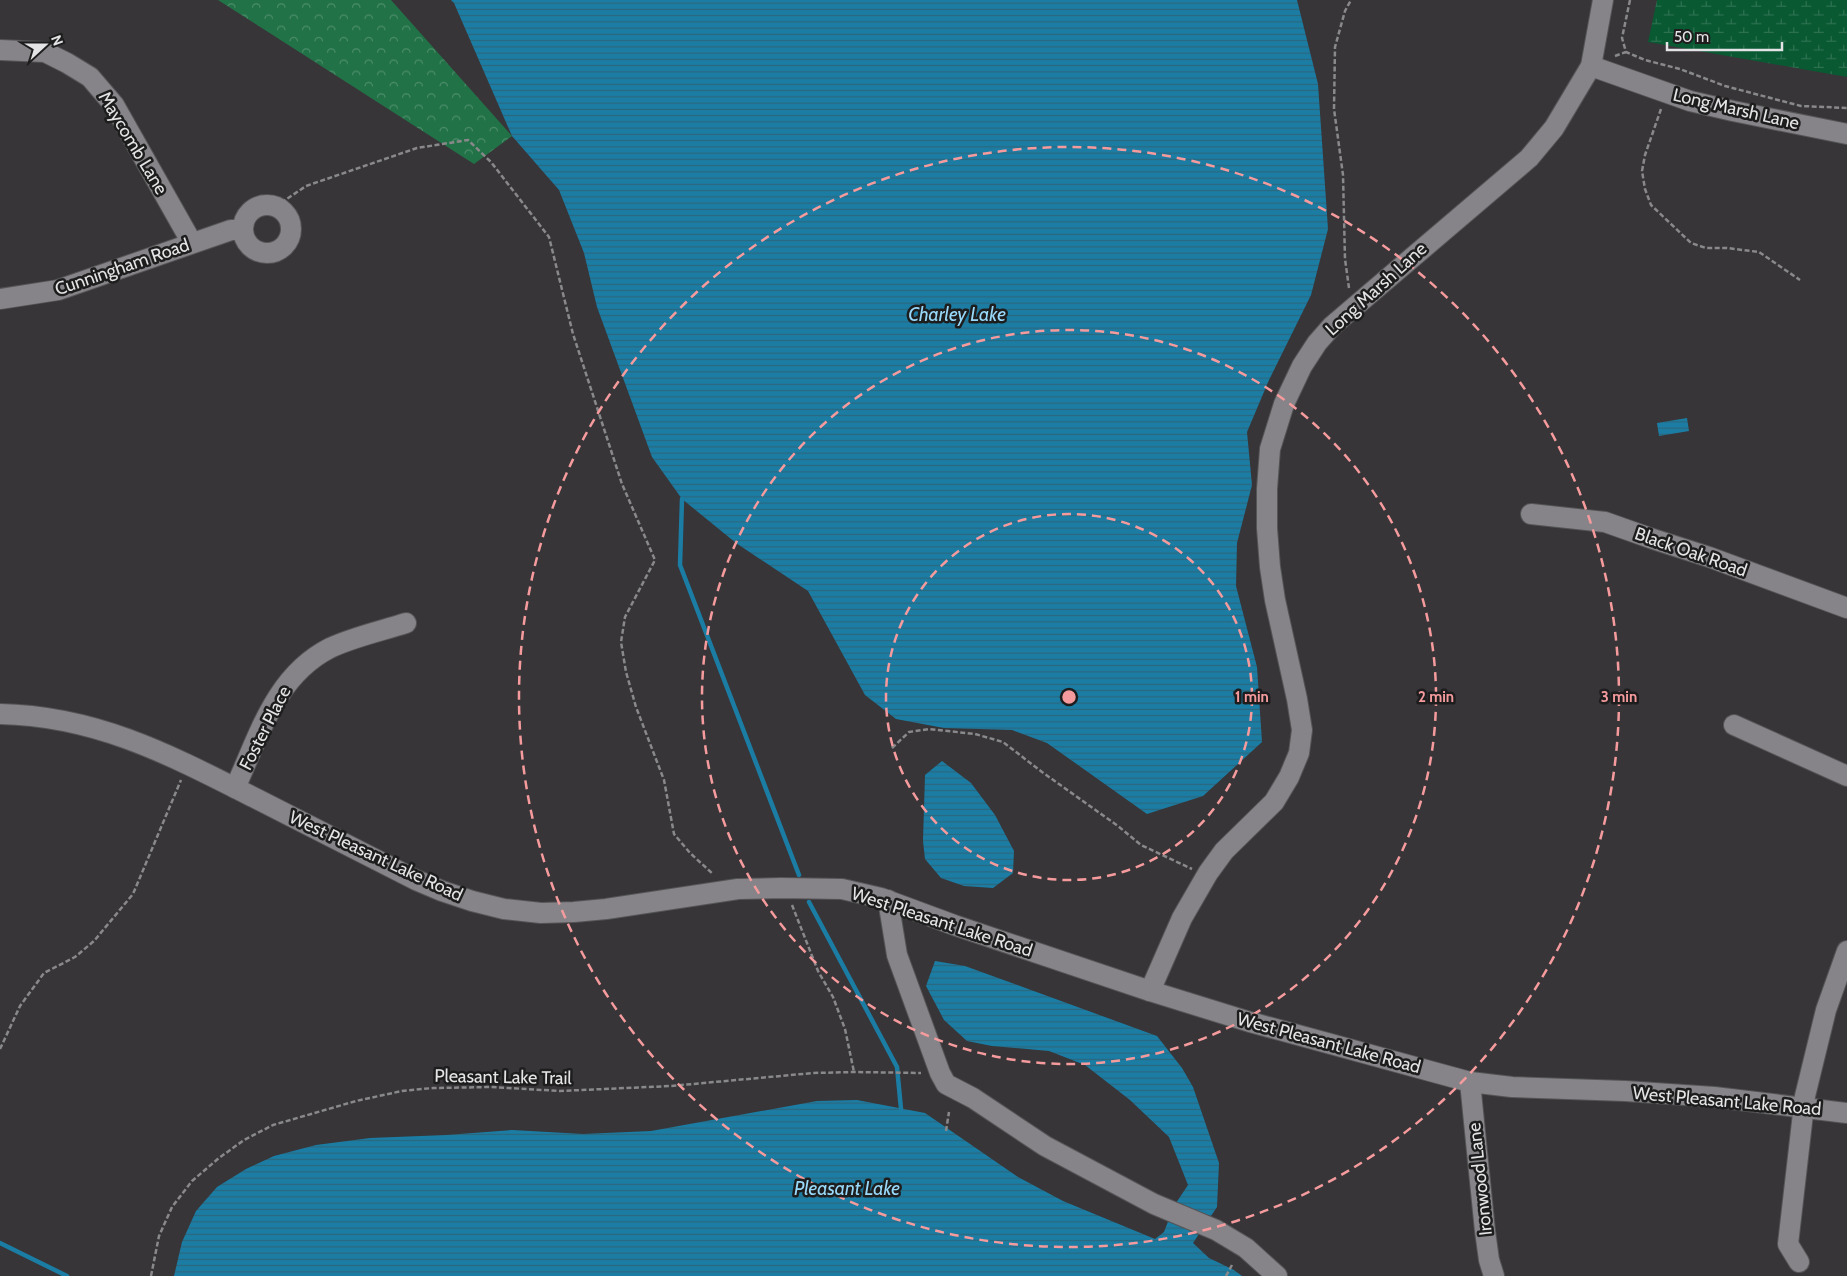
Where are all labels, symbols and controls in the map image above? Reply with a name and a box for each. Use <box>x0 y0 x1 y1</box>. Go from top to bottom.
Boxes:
north arrow <box>20 20 70 70</box>
scale bar <box>1667 20 1782 52</box>
text: 50 m <box>1674 28 1709 46</box>
text: N <box>47 32 67 48</box>
street label: Long Marsh Lane <box>1671 84 1801 134</box>
street label: Maycomb Lane <box>94 87 172 199</box>
street label: Cunningham Road <box>52 234 192 300</box>
street label: Long Marsh Lane <box>1321 238 1431 340</box>
water label: Charley Lake <box>908 303 1006 326</box>
street label: Black Oak Road <box>1632 523 1750 581</box>
street label: Foster Place <box>234 682 296 774</box>
centre of rings <box>1060 688 1078 706</box>
text: 1 min <box>1235 688 1269 706</box>
text: 2 min <box>1418 688 1454 706</box>
text: 3 min <box>1601 688 1637 706</box>
street label: West Pleasant Lake Road <box>286 806 466 906</box>
street label: West Pleasant Lake Road <box>849 882 1035 962</box>
street label: West Pleasant Lake Road <box>1235 1008 1423 1078</box>
street label: Pleasant Lake Trail <box>434 1065 573 1089</box>
street label: West Pleasant Lake Road <box>1632 1082 1822 1120</box>
street label: Ironwood Lane <box>1463 1121 1497 1237</box>
water label: Pleasant Lake <box>794 1177 900 1200</box>

